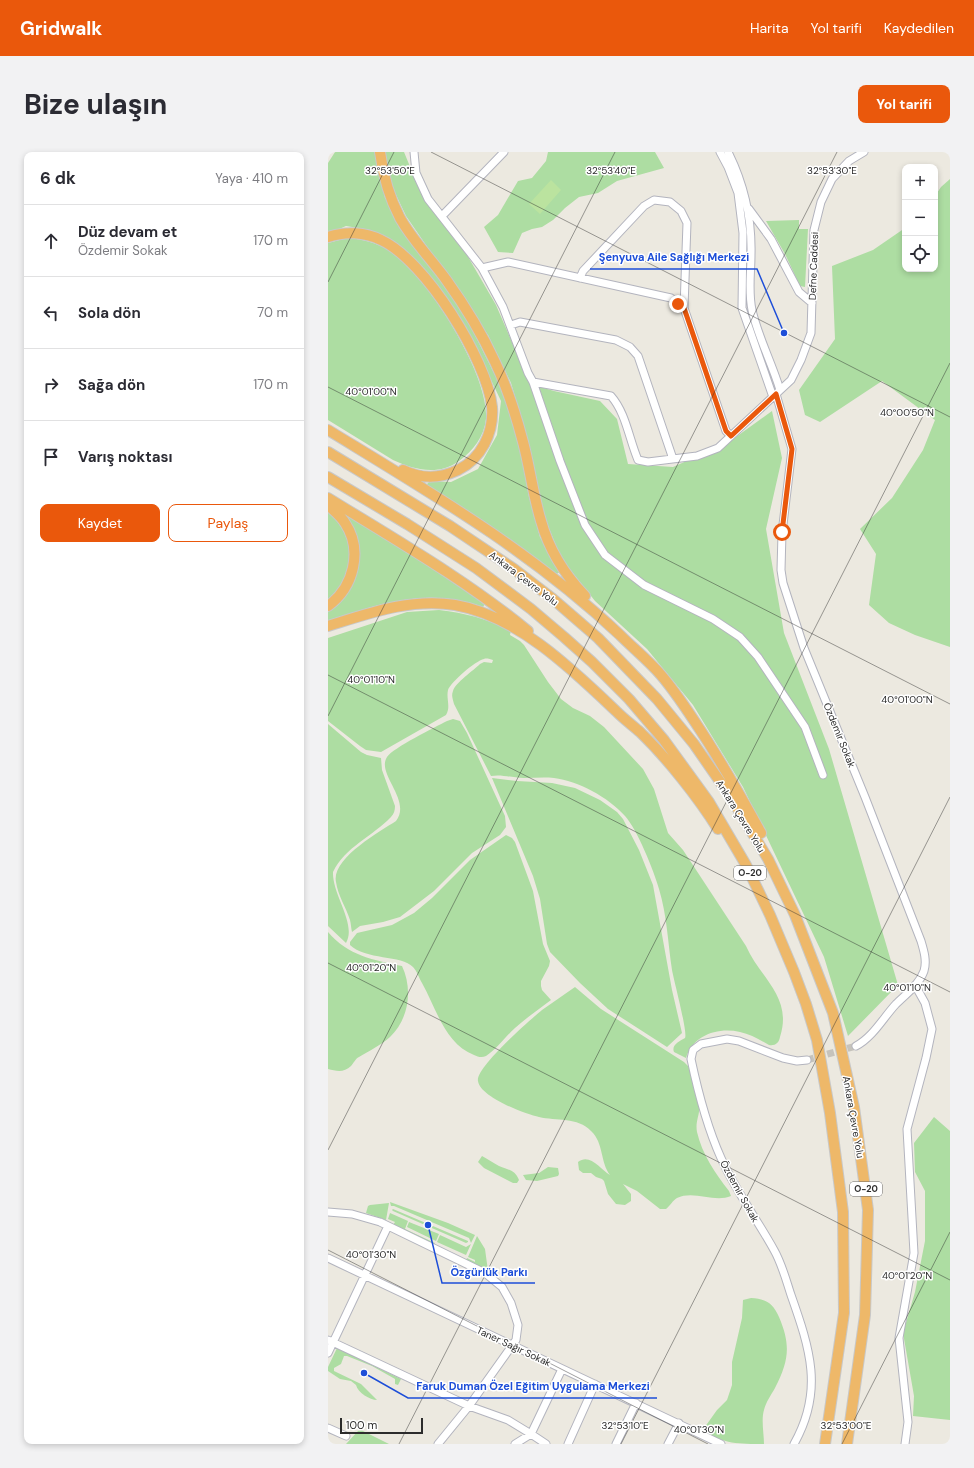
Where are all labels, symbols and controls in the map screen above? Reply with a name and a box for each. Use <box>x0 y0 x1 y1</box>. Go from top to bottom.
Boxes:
text: Gridwalk <box>20 16 102 41</box>
text: Harita <box>750 19 789 37</box>
text: Yol tarifi <box>811 19 862 37</box>
text: Kaydedilen <box>884 19 954 37</box>
button: Yol tarifi <box>858 85 950 123</box>
text: Bize ulaşın <box>24 86 167 123</box>
text: 32°53'50"E <box>365 164 415 177</box>
text: 32°53'40"E <box>586 164 636 177</box>
text: 32°53'30"E <box>807 164 857 177</box>
map controls <box>902 164 938 272</box>
button: + <box>902 164 938 200</box>
text: 6 dk <box>40 167 76 189</box>
text: Yaya · 410 m <box>215 170 288 187</box>
button: − <box>902 200 938 236</box>
text: Düz devam et <box>78 222 177 242</box>
icon: ahead <box>40 230 62 252</box>
text: 170 m <box>253 232 288 249</box>
street label: Defne Caddesi <box>806 232 821 300</box>
button: locate <box>902 236 938 272</box>
text: Özdemir Sokak <box>78 242 168 259</box>
callout: Şenyuva Aile Sağlığı Merkezi <box>590 246 757 269</box>
text: Şenyuva Aile Sağlığı Merkezi <box>599 250 749 264</box>
route end <box>669 295 687 313</box>
icon: left <box>40 302 62 324</box>
text: Sola dön <box>78 303 141 323</box>
text: 70 m <box>257 304 288 321</box>
icon: right <box>40 374 62 396</box>
text: Sağa dön <box>78 375 145 395</box>
text: 170 m <box>253 376 288 393</box>
text: 40°01'00"N <box>345 385 397 398</box>
text: 40°00'50"N <box>880 406 934 419</box>
icon: arrive <box>40 446 62 468</box>
text: Varış noktası <box>78 447 172 467</box>
button: Kaydet <box>40 504 160 542</box>
button: Paylaş <box>168 504 288 542</box>
route start <box>773 523 791 541</box>
street label: Ankara Çevre Yolu <box>487 548 561 609</box>
text: 40°01'10"N <box>347 673 395 686</box>
text: 40°01'00"N <box>881 693 933 706</box>
street label: Özdemir Sokak <box>821 701 858 770</box>
street label: Ankara Çevre Yolu <box>713 778 768 855</box>
road number: O-20 <box>734 866 766 880</box>
text: 40°01'20"N <box>346 961 396 974</box>
text: 40°01'10"N <box>883 981 931 994</box>
street label: Ankara Çevre Yolu <box>840 1075 867 1159</box>
street label: Özdemir Sokak <box>717 1158 762 1225</box>
road number: O-20 <box>850 1182 882 1196</box>
text: 40°01'30"N <box>346 1248 396 1261</box>
callout: Özgürlük Parkı <box>442 1260 535 1283</box>
text: Özgürlük Parkı <box>450 1265 528 1279</box>
text: 40°01'20"N <box>882 1269 932 1282</box>
street label: Taner Sağır Sokak <box>474 1324 553 1369</box>
callout: Faruk Duman Özel Eğitim Uygulama Merkezi <box>408 1375 657 1398</box>
text: Faruk Duman Özel Eğitim Uygulama Merkezi <box>416 1379 650 1393</box>
scale bar <box>340 1416 423 1435</box>
text: 100 m <box>346 1418 377 1432</box>
text: 32°53'10"E <box>601 1419 649 1432</box>
text: 32°53'00"E <box>821 1419 872 1432</box>
text: 40°01'30"N <box>674 1423 724 1436</box>

